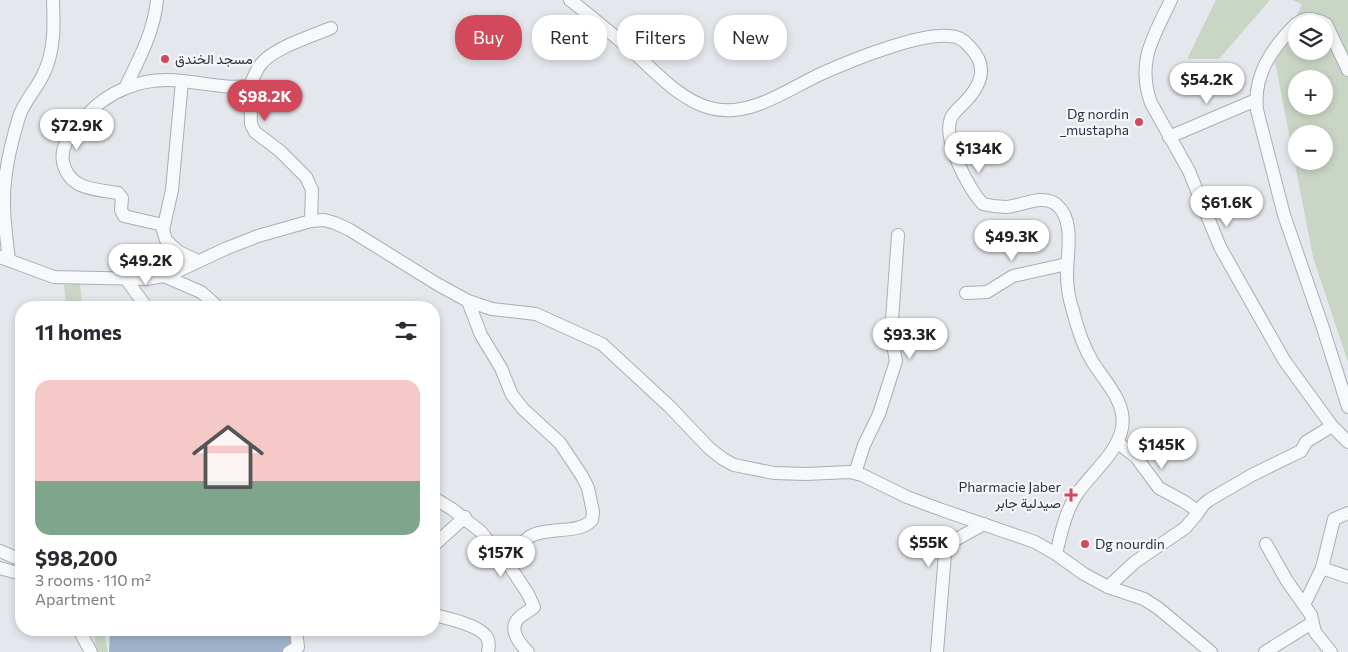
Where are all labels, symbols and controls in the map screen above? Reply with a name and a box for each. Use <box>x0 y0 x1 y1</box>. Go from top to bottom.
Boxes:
chip: Buy <box>455 15 522 60</box>
chip: Rent <box>532 15 607 60</box>
chip: Filters <box>617 15 704 60</box>
chip: New <box>714 15 787 60</box>
map controls <box>1288 15 1333 170</box>
button: layers <box>1288 15 1333 60</box>
place label: مسجد الخندق <box>175 50 253 68</box>
marker: مسجد الخندق <box>159 53 171 65</box>
pin: $54.2K <box>1166 62 1248 105</box>
text: $54.2K <box>1181 69 1233 88</box>
button: + <box>1288 70 1333 115</box>
pin: $98.2K <box>224 80 306 122</box>
text: $98.2K <box>238 86 292 105</box>
place label: Dg nordin _mustapha <box>1059 105 1129 138</box>
pin: $72.9K <box>36 108 118 151</box>
text: $72.9K <box>51 115 103 134</box>
marker: Dg nordin _mustapha <box>1133 116 1145 128</box>
button: − <box>1288 125 1333 170</box>
pin: $134K <box>944 132 1014 174</box>
text: $134K <box>956 138 1002 157</box>
pin: $61.6K <box>1186 186 1268 228</box>
text: $61.6K <box>1201 192 1253 211</box>
pin: $49.3K <box>971 220 1053 262</box>
text: $49.3K <box>985 226 1039 245</box>
pin: $49.2K <box>105 244 187 286</box>
text: $49.2K <box>119 250 173 269</box>
icon: filters <box>392 317 420 345</box>
pin: $93.3K <box>869 318 951 360</box>
text: 11 homes <box>35 319 122 344</box>
text: $93.3K <box>884 324 936 343</box>
icon: home <box>183 412 273 502</box>
pin: $145K <box>1127 428 1197 470</box>
text: $145K <box>1139 434 1185 453</box>
place label: Pharmacie Jaber صيدلية جابر <box>958 478 1061 512</box>
marker: Pharmacie Jaber صيدلية جابر <box>1065 489 1077 501</box>
pin: $55K <box>899 526 959 568</box>
text: $55K <box>909 532 949 551</box>
place label: Dg nourdin <box>1095 535 1165 552</box>
pin: $157K <box>466 536 536 578</box>
marker: Dg nourdin <box>1079 538 1091 550</box>
text: $157K <box>478 542 524 561</box>
text: $98,200 <box>35 545 118 570</box>
text: 3 rooms · 110 m² <box>35 570 151 589</box>
text: Apartment <box>35 589 115 608</box>

